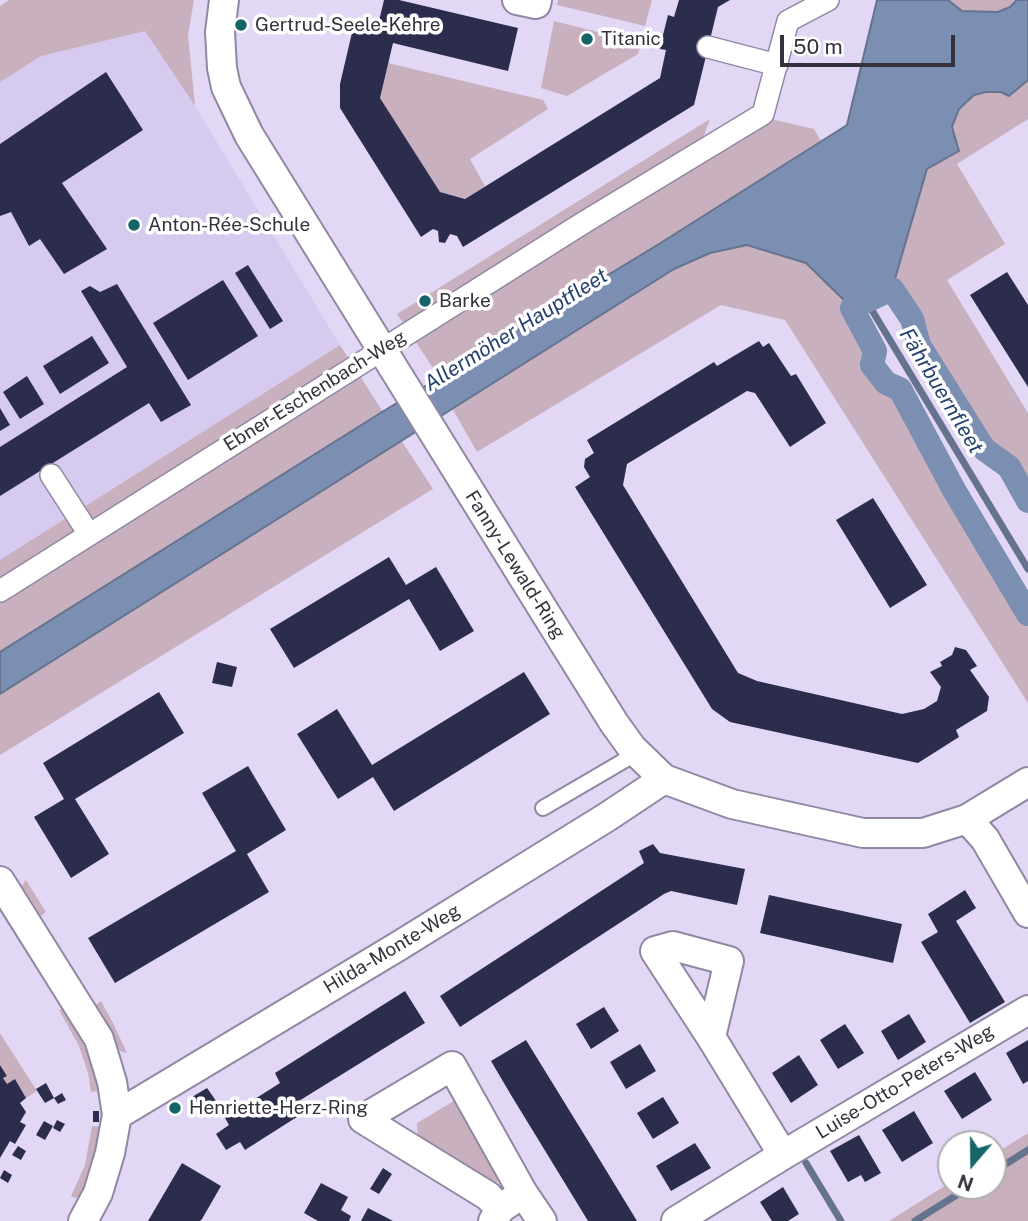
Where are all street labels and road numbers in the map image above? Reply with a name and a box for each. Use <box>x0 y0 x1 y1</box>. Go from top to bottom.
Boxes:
street label: Ebner-Eschenbach-Weg <box>220 326 410 456</box>
street label: Fanny-Lewald-Ring <box>460 486 570 644</box>
street label: Hilda-Monte-Weg <box>320 899 464 999</box>
street label: Luise-Otto-Peters-Weg <box>812 1020 998 1144</box>

